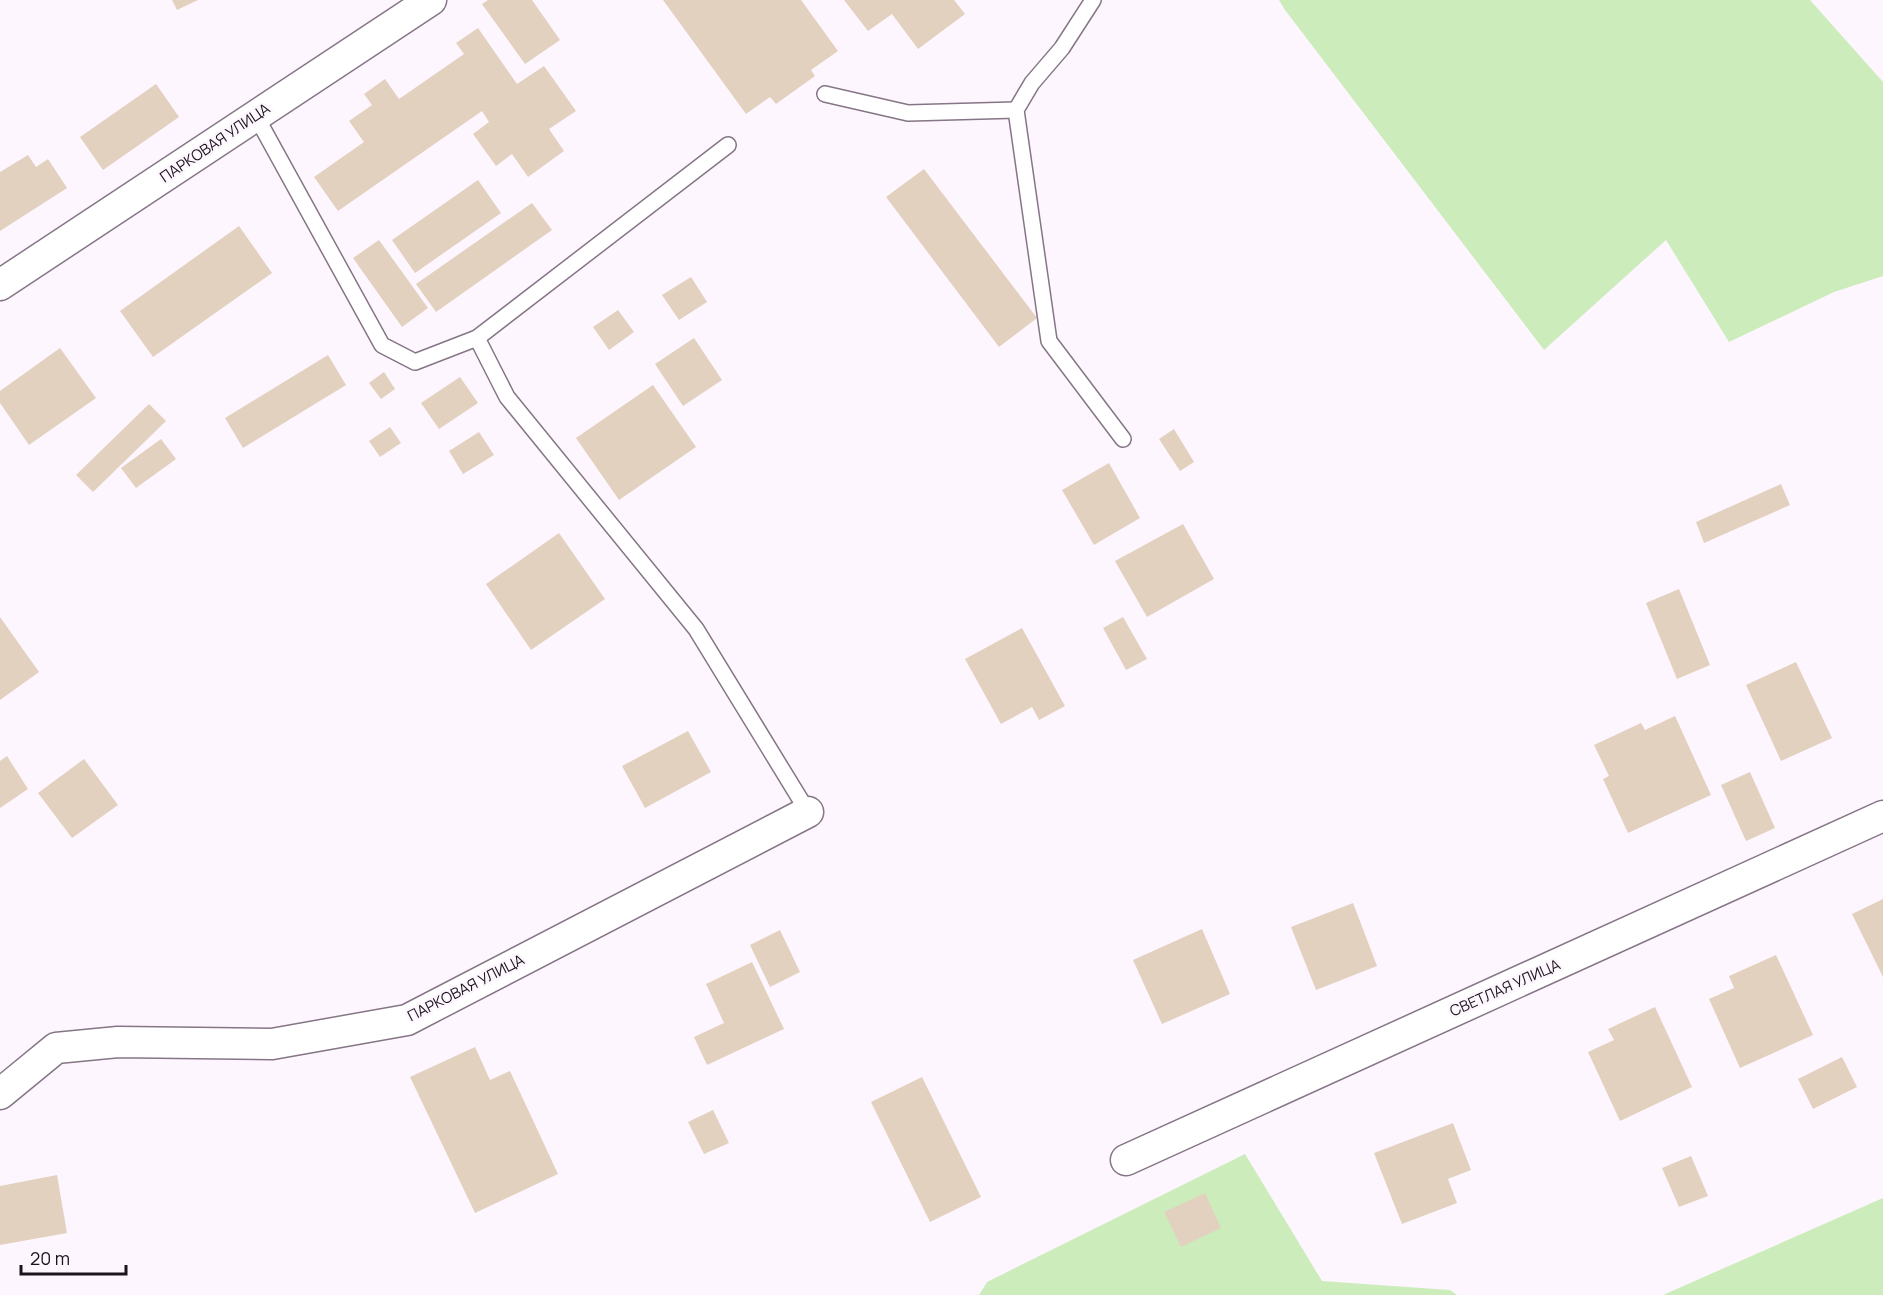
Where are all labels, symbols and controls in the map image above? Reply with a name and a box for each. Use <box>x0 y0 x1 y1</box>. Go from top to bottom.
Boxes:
street label: ПАРКОВАЯ УЛИЦА <box>156 98 274 187</box>
street label: ПАРКОВАЯ УЛИЦА <box>404 949 528 1026</box>
street label: СВЕТЛАЯ УЛИЦА <box>1446 954 1564 1021</box>
scale bar <box>21 1238 126 1276</box>
text: 20 m <box>30 1246 70 1270</box>

